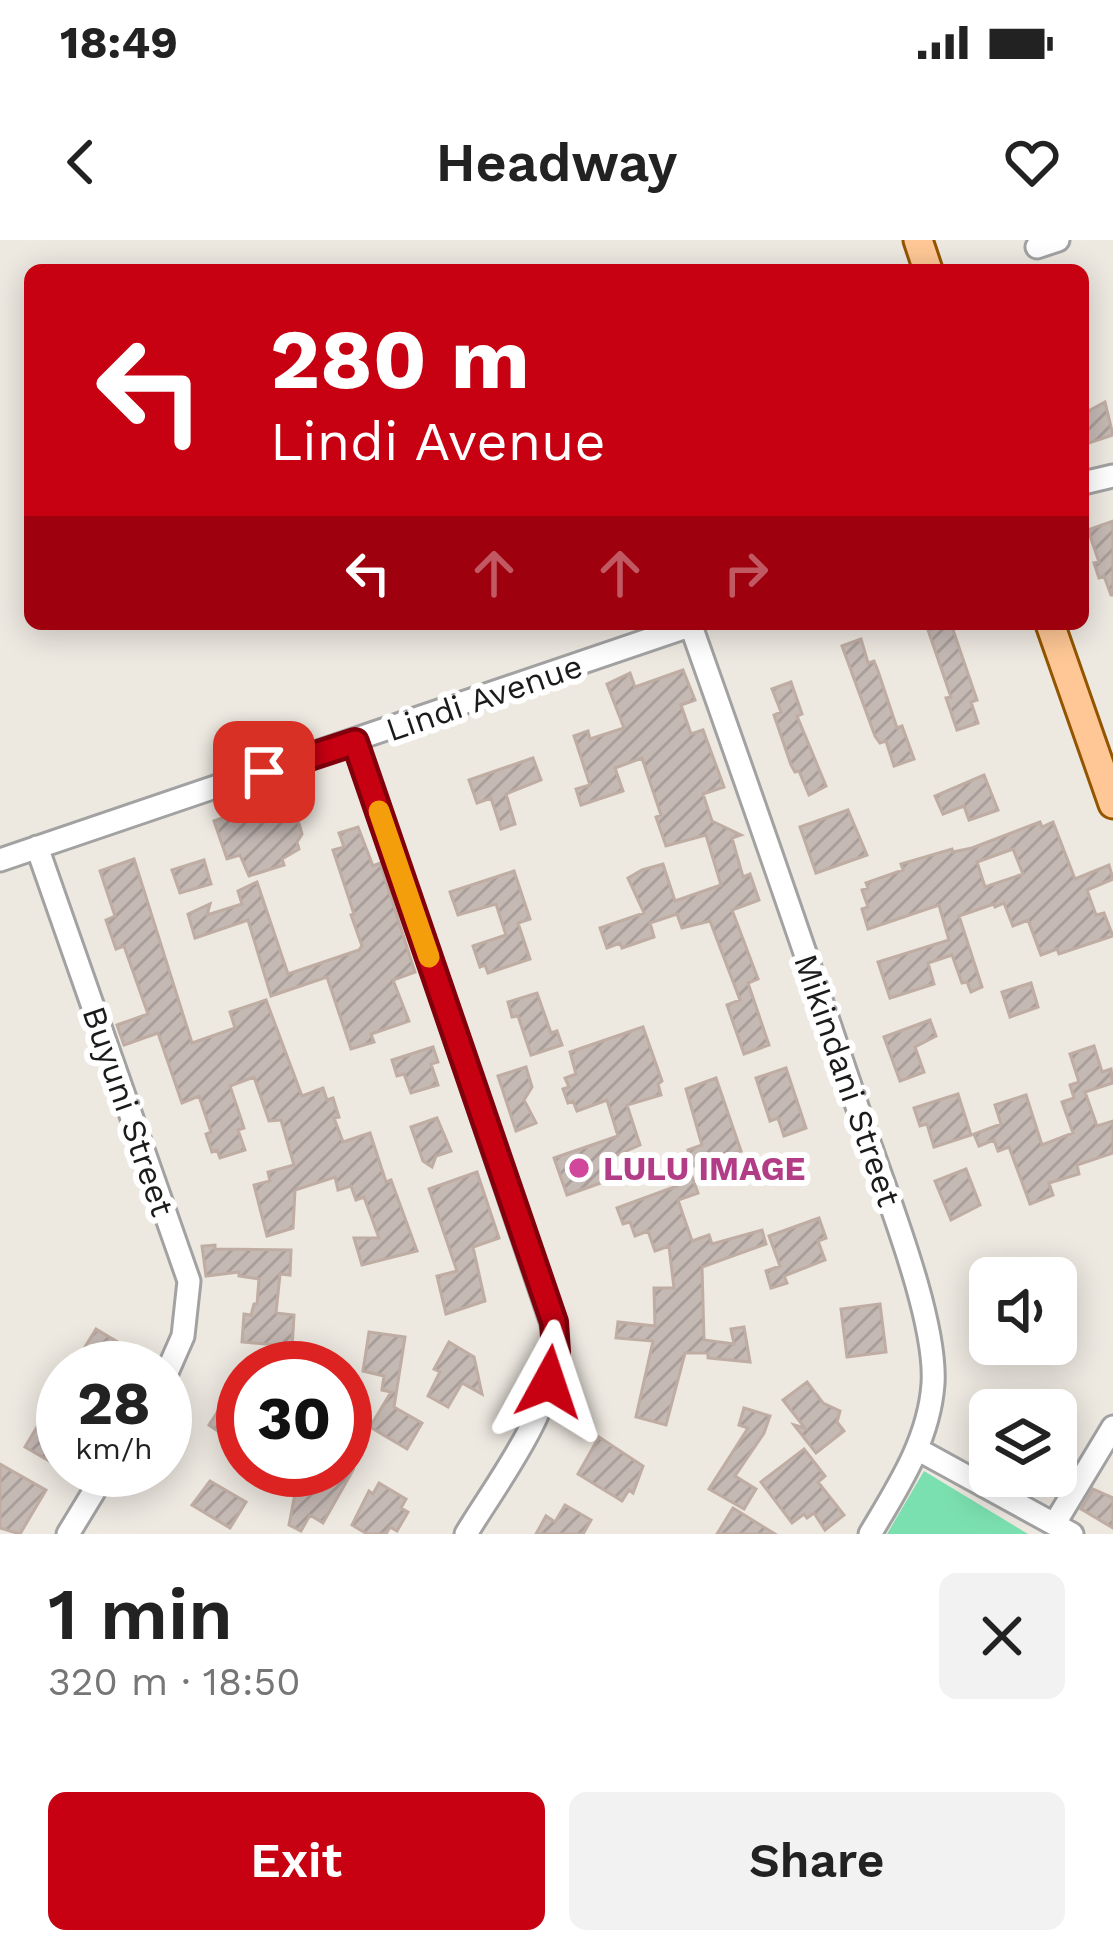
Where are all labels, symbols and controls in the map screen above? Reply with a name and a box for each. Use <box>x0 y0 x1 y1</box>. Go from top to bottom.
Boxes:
text: 18:49 <box>60 16 178 69</box>
icon: back <box>48 129 114 195</box>
icon: heart <box>999 129 1065 195</box>
text: Headway <box>436 131 677 194</box>
text: 280 m <box>270 310 530 408</box>
icon: left <box>72 312 228 468</box>
text: Lindi Avenue <box>270 410 606 473</box>
icon: left <box>335 540 401 606</box>
icon: ahead <box>461 540 527 606</box>
icon: ahead <box>587 540 653 606</box>
icon: right <box>713 540 779 606</box>
street label: Lindi Avenue <box>381 646 587 749</box>
pin <box>213 721 315 823</box>
icon: arrive <box>231 739 297 805</box>
street label: Mikindani Street <box>786 949 909 1211</box>
street label: Buyuni Street <box>74 1001 183 1221</box>
place label: LULU IMAGE <box>603 1149 805 1188</box>
marker: LULU IMAGE <box>566 1155 592 1181</box>
map controls <box>969 1257 1077 1497</box>
button: sound <box>969 1257 1077 1365</box>
position arrow <box>486 1319 612 1445</box>
speed limit sign: 30 <box>216 1341 372 1497</box>
text: 28 <box>77 1368 151 1439</box>
button: layers <box>969 1389 1077 1497</box>
text: km/h <box>75 1431 153 1466</box>
text: 1 min <box>48 1572 233 1656</box>
button: close <box>939 1573 1065 1699</box>
text: 320 m · 18:50 <box>48 1659 301 1704</box>
button: Exit <box>48 1792 545 1930</box>
button: Share <box>569 1792 1065 1930</box>

